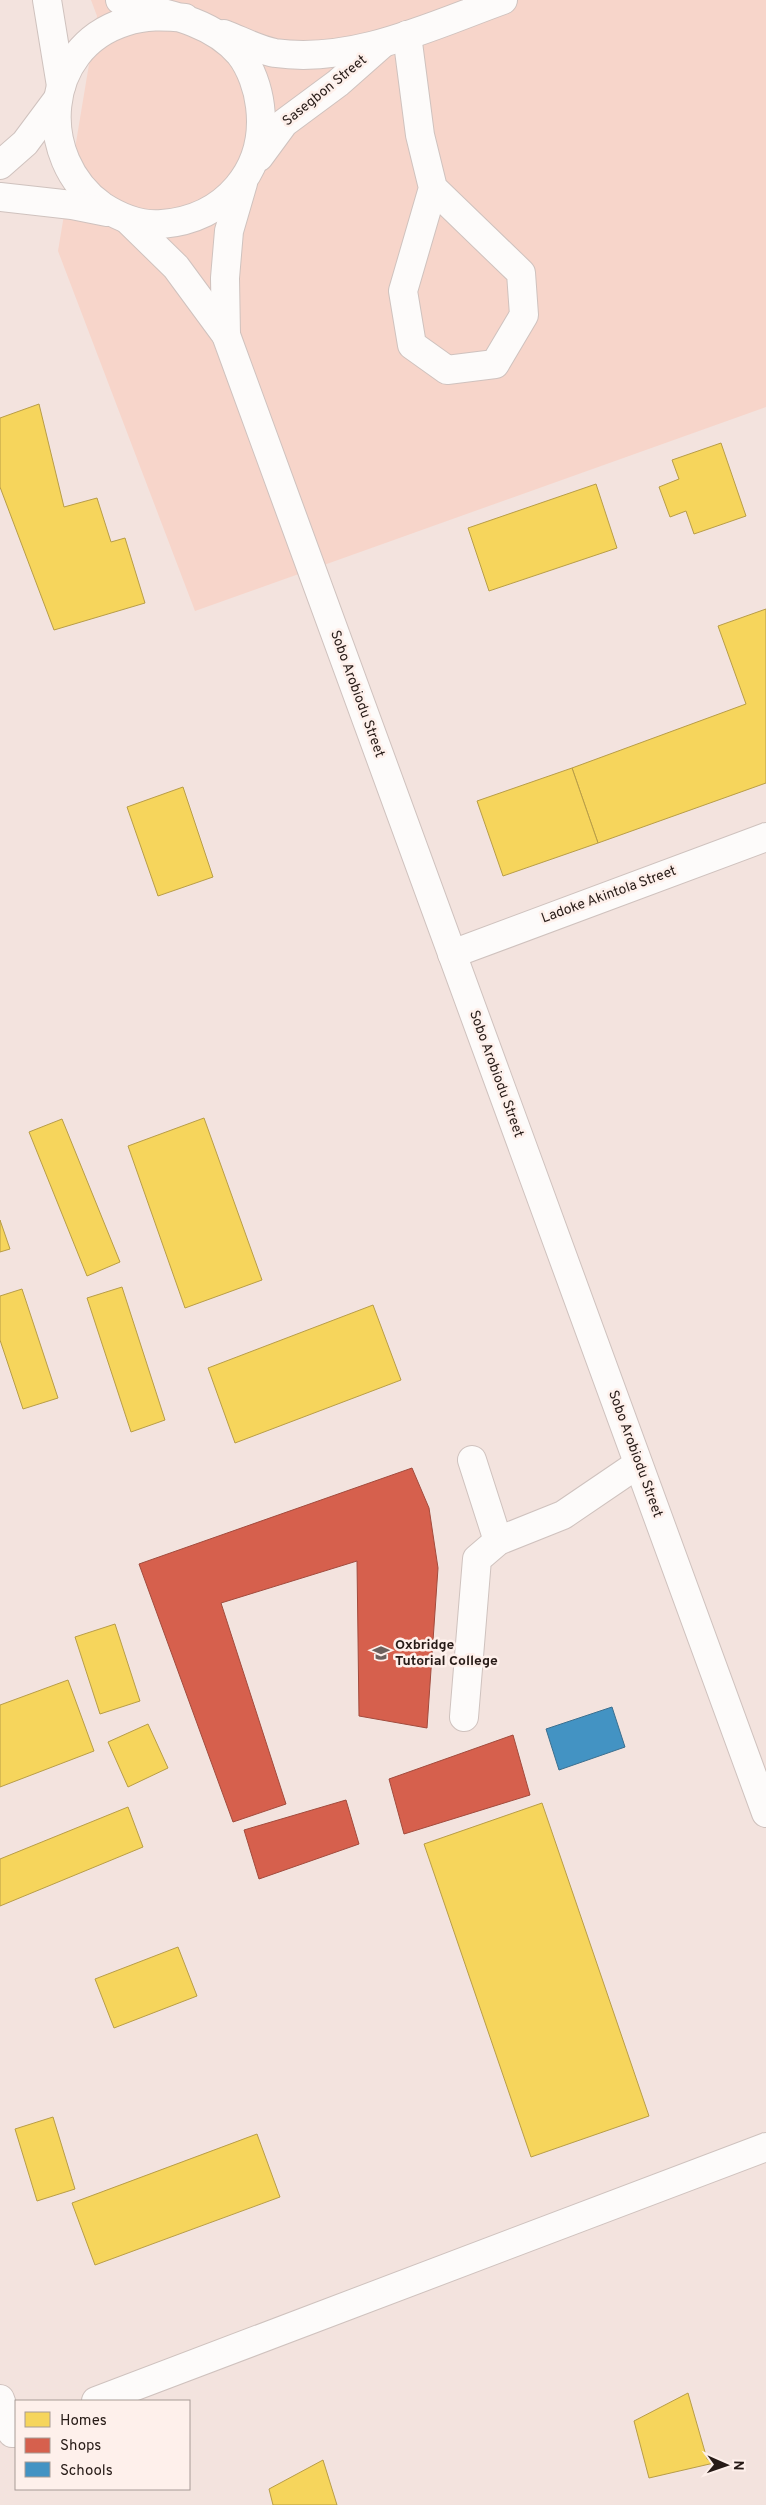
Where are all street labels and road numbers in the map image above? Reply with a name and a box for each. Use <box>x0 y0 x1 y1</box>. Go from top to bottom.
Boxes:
street label: Sasegbon Street <box>279 52 371 130</box>
street label: Sobo Arobiodu Street <box>326 628 388 760</box>
street label: Ladoke Akintola Street <box>539 863 679 927</box>
street label: Sobo Arobiodu Street <box>465 1008 527 1140</box>
street label: Sobo Arobiodu Street <box>604 1388 666 1520</box>

